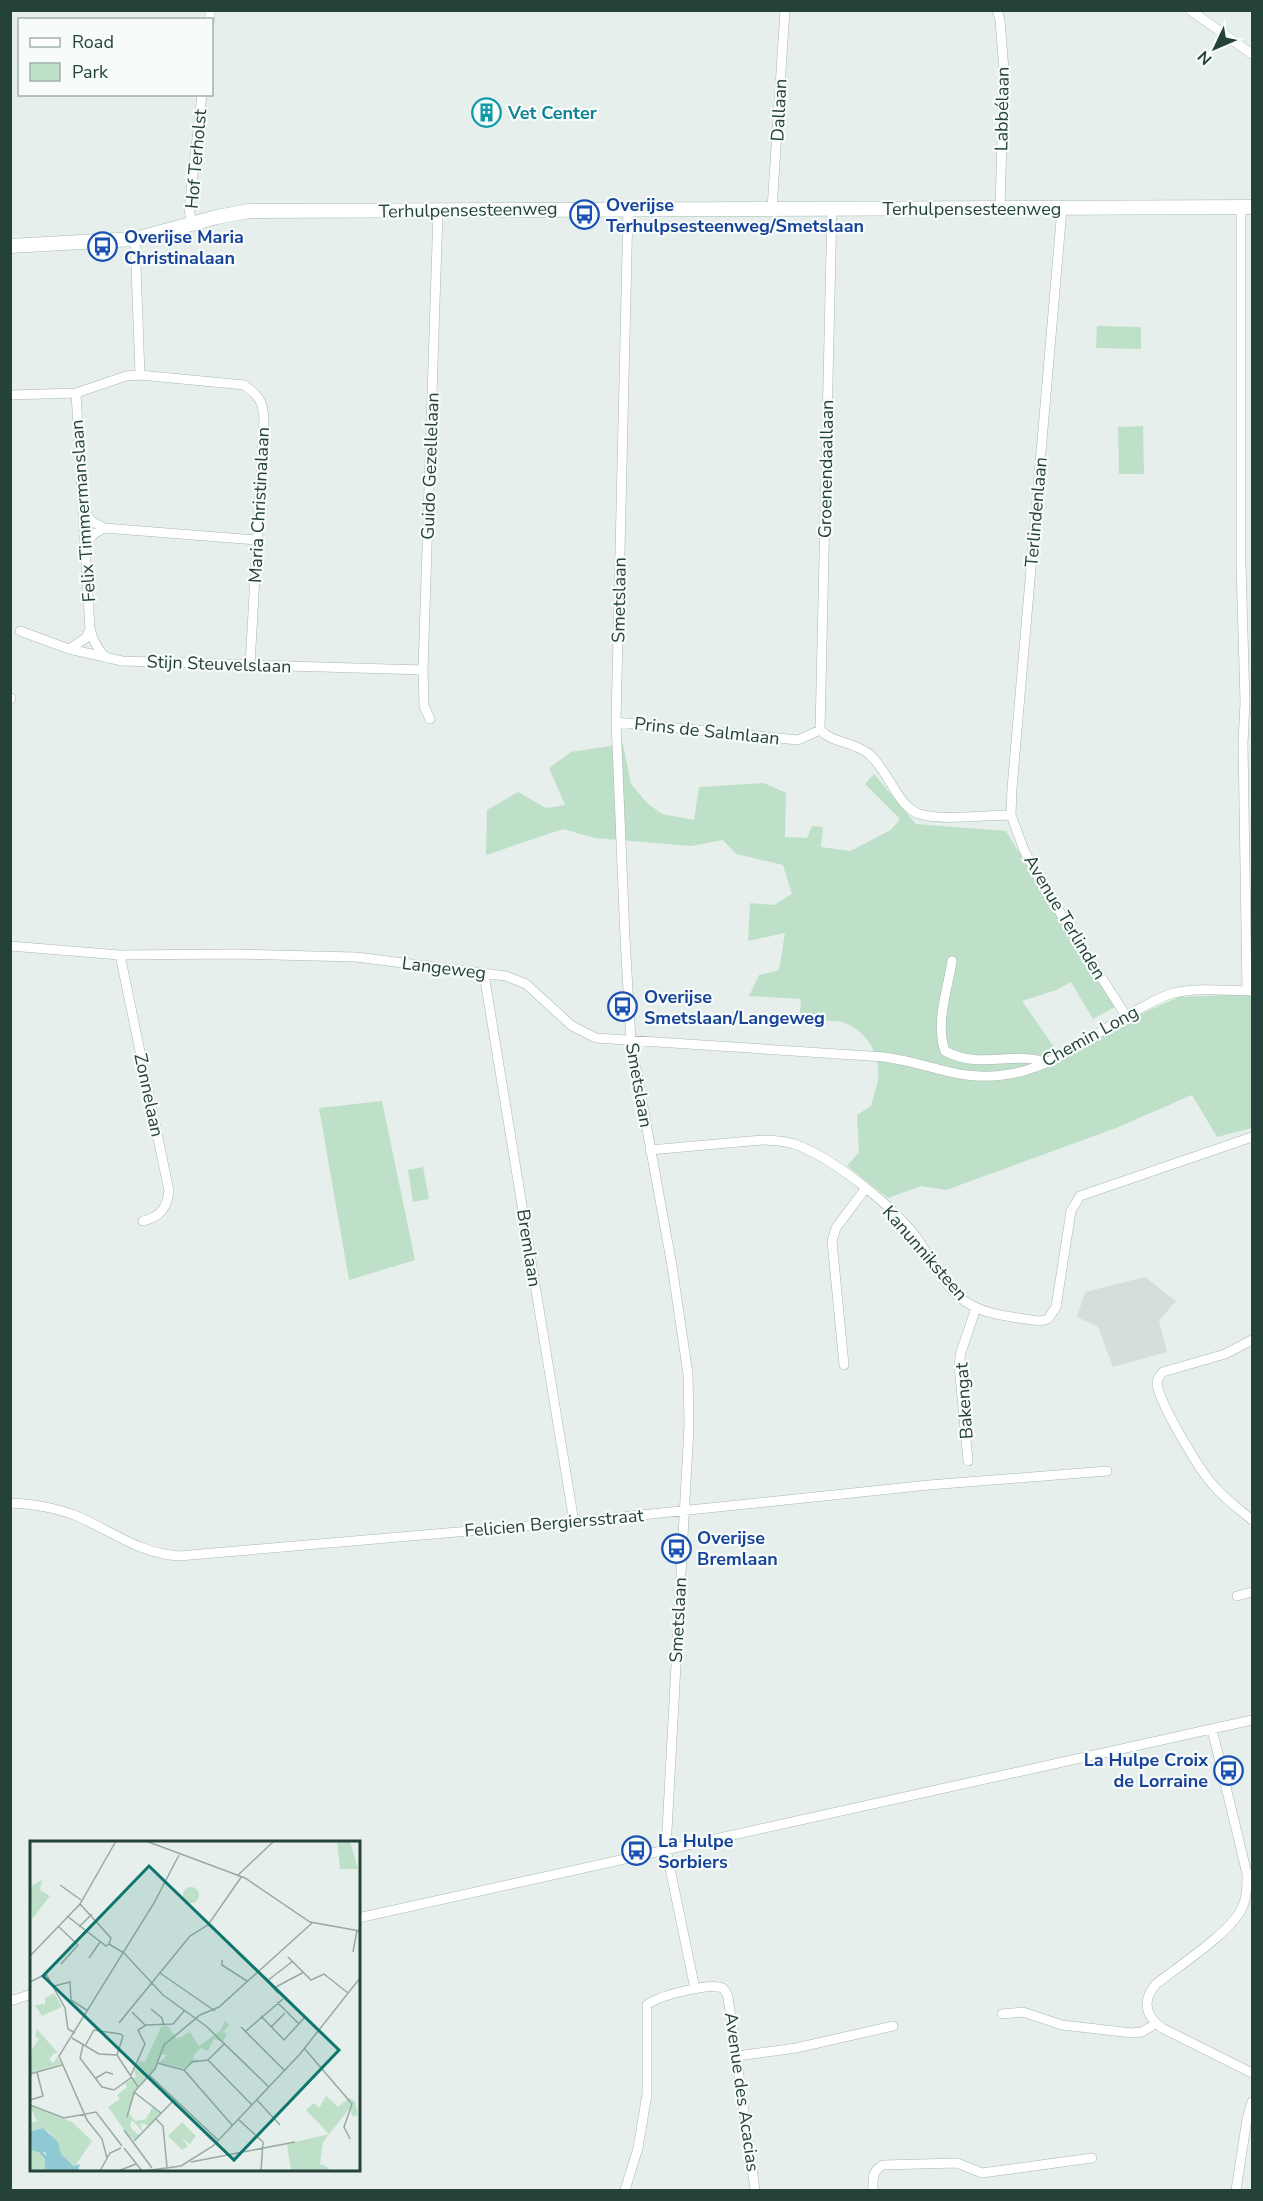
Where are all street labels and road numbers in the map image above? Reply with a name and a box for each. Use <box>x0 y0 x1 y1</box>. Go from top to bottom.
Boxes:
street label: Labbélaan <box>989 67 1015 151</box>
street label: Dallaan <box>765 78 793 142</box>
street label: Hof Terholst <box>180 107 212 210</box>
street label: Terhulpensesteenweg <box>378 196 558 224</box>
street label: Terhulpensesteenweg <box>883 197 1061 221</box>
street label: Guido Gezellelaan <box>415 392 445 540</box>
street label: Groenendaallaan <box>813 400 839 538</box>
street label: Felix Timmermanslaan <box>65 419 101 603</box>
street label: Maria Christinalaan <box>243 426 275 584</box>
street label: Terlindenlaan <box>1019 456 1053 568</box>
street label: Smetslaan <box>606 557 632 643</box>
street label: Stijn Steuvelslaan <box>146 649 292 679</box>
street label: Prins de Salmlaan <box>633 711 781 751</box>
street label: Avenue Terlinden <box>1018 850 1112 984</box>
street label: Langeweg <box>401 951 487 985</box>
street label: Chemin Long <box>1037 1000 1143 1072</box>
street label: Smetslaan <box>620 1041 658 1129</box>
street label: Zonnelaan <box>128 1051 170 1139</box>
street label: Kanunniksteen <box>877 1200 973 1306</box>
street label: Bremlaan <box>511 1208 547 1288</box>
street label: Bakengat <box>949 1361 979 1440</box>
street label: Felicien Bergiersstraat <box>464 1503 645 1543</box>
street label: Smetslaan <box>664 1577 692 1663</box>
street label: Avenue des Acacias <box>719 2011 765 2173</box>

